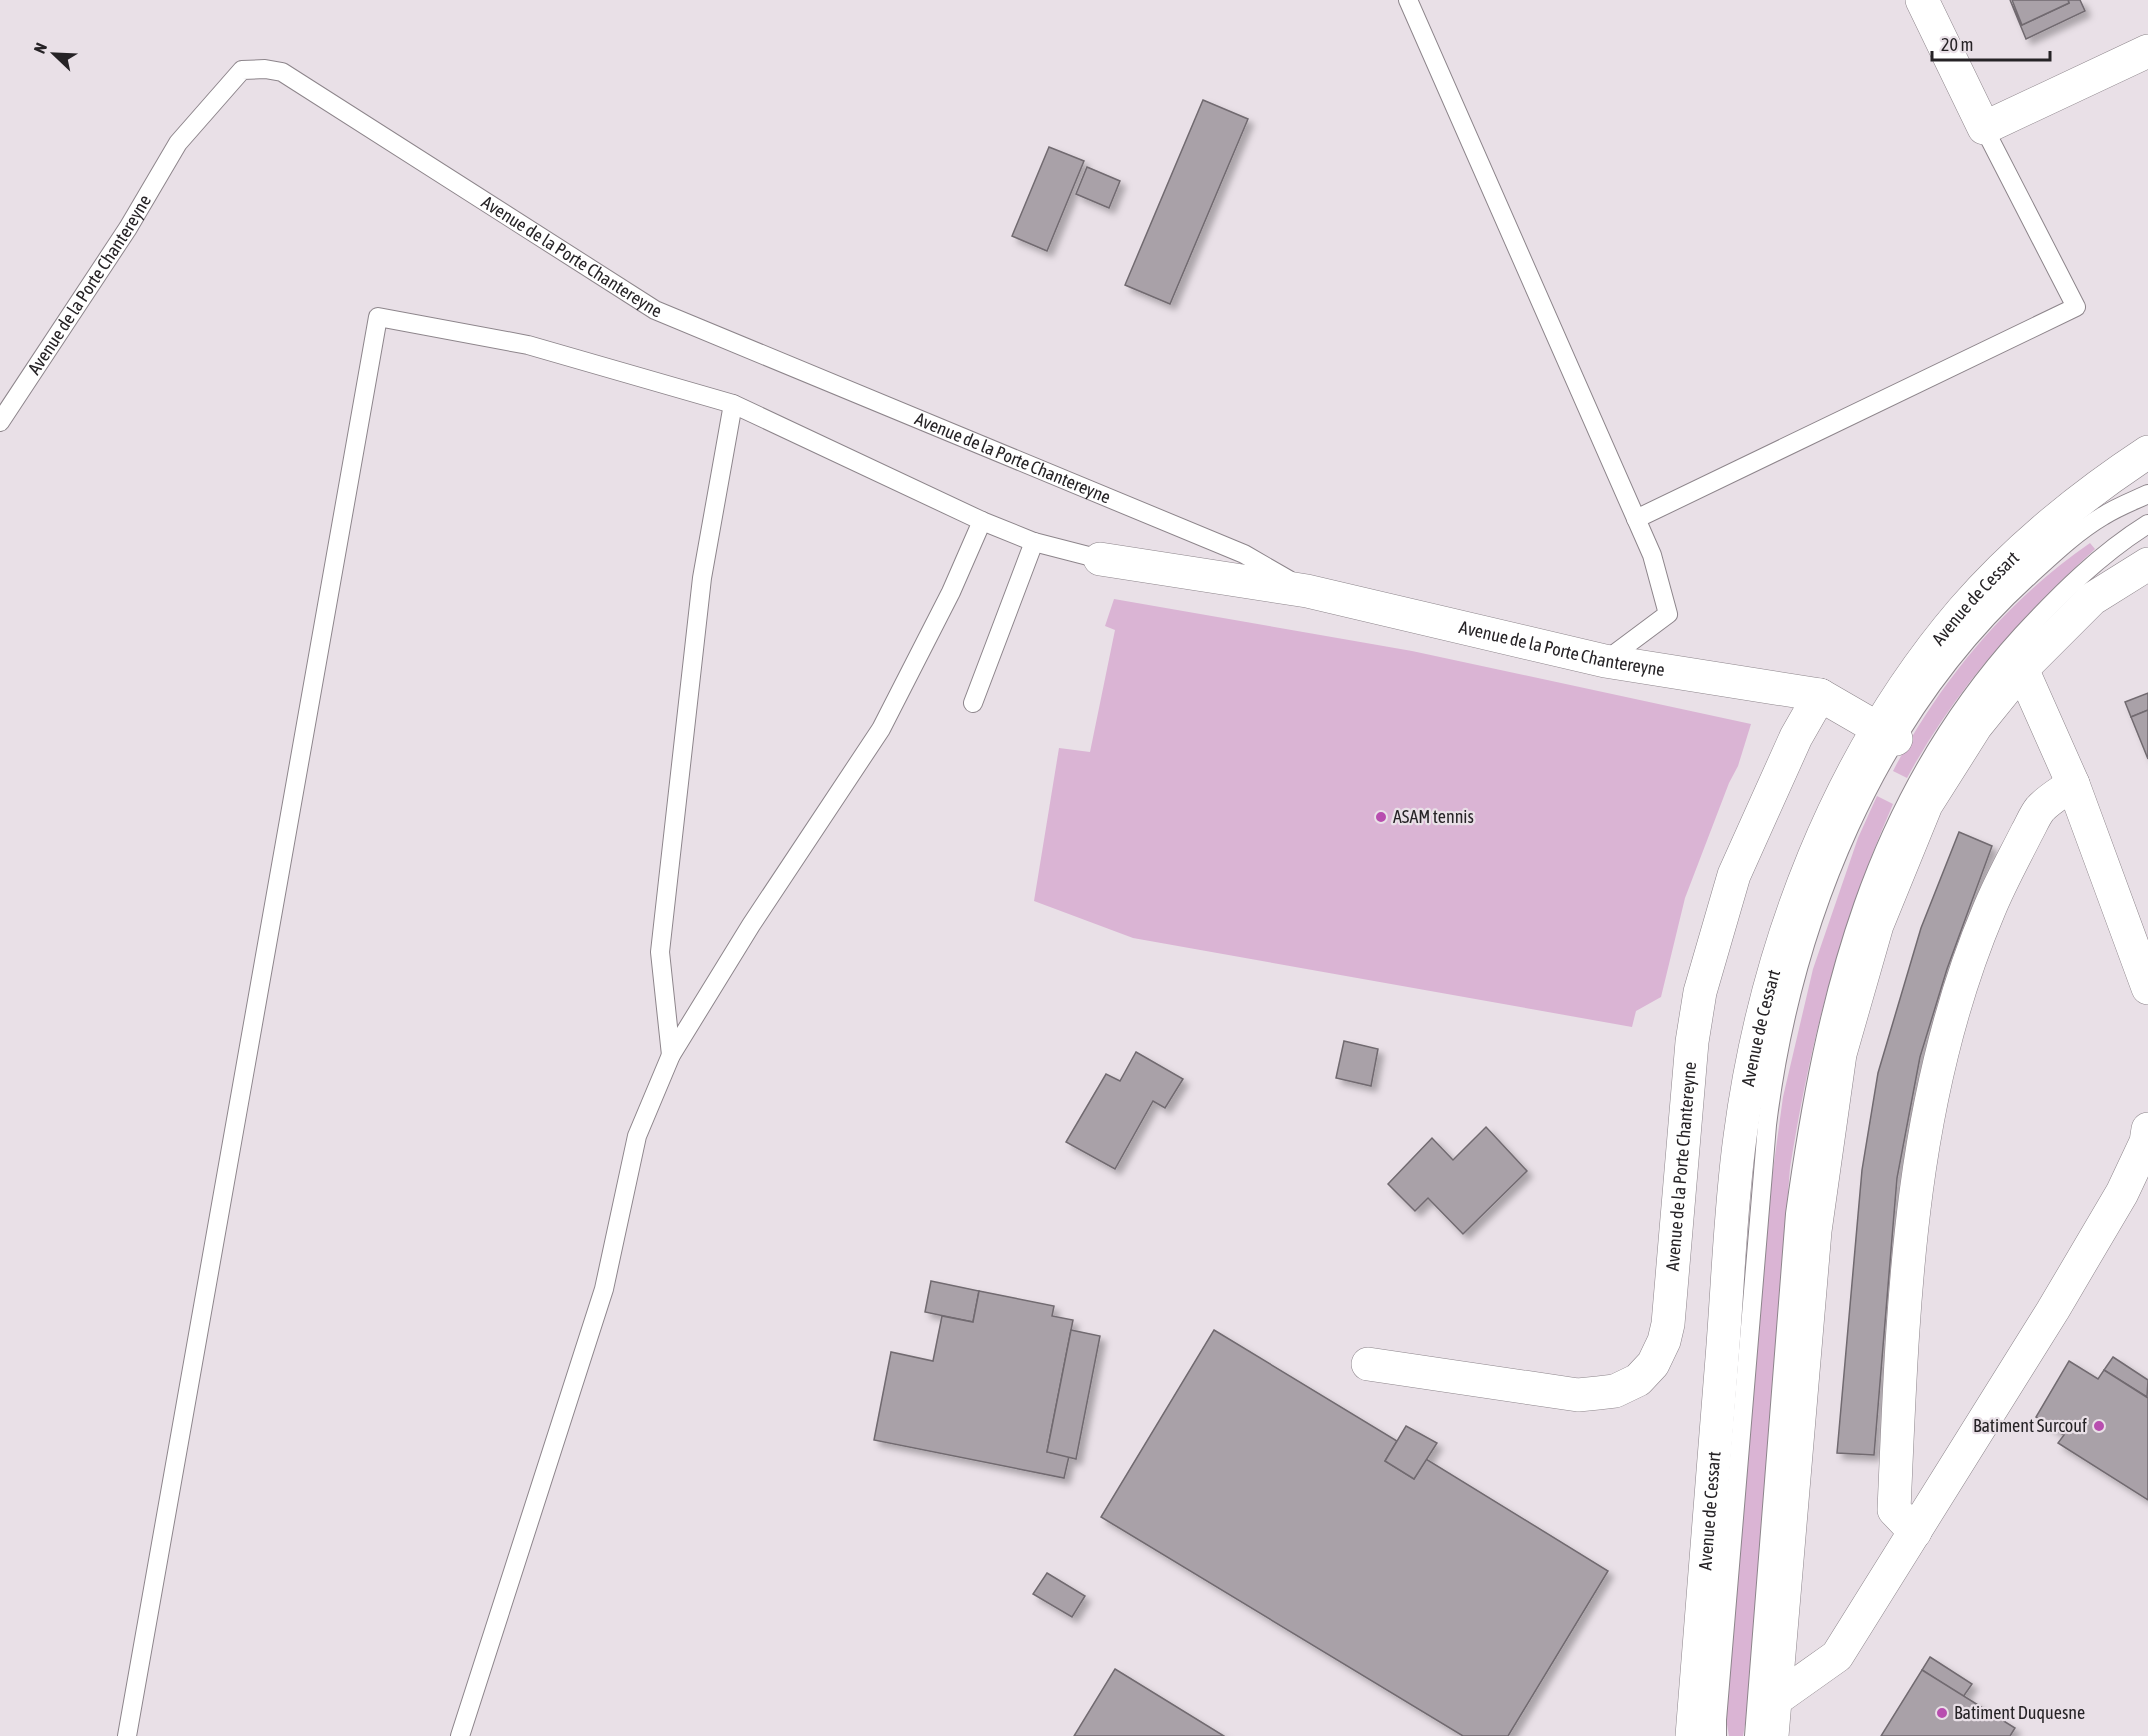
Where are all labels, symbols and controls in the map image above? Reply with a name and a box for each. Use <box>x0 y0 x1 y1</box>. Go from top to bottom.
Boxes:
north arrow <box>24 24 84 84</box>
scale bar <box>1932 24 2050 62</box>
text: 20 m <box>1941 34 1973 55</box>
text: N <box>30 40 50 56</box>
street label: Avenue de la Porte Chantereyne <box>23 191 155 378</box>
street label: Avenue de la Porte Chantereyne <box>478 191 665 322</box>
street label: Avenue de la Porte Chantereyne <box>912 408 1114 508</box>
street label: Avenue de Cessart <box>1927 547 2023 649</box>
street label: Avenue de la Porte Chantereyne <box>1457 616 1666 680</box>
place label: ASAM tennis <box>1393 806 1474 827</box>
marker: ASAM tennis <box>1374 810 1388 824</box>
street label: Avenue de Cessart <box>1737 967 1784 1088</box>
street label: Avenue de la Porte Chantereyne <box>1662 1061 1700 1272</box>
place label: Batiment Surcouf <box>1973 1415 2087 1436</box>
marker: Batiment Surcouf <box>2092 1419 2106 1433</box>
street label: Avenue de Cessart <box>1694 1450 1725 1571</box>
place label: Batiment Duquesne <box>1954 1702 2085 1723</box>
marker: Batiment Duquesne <box>1935 1706 1949 1720</box>

